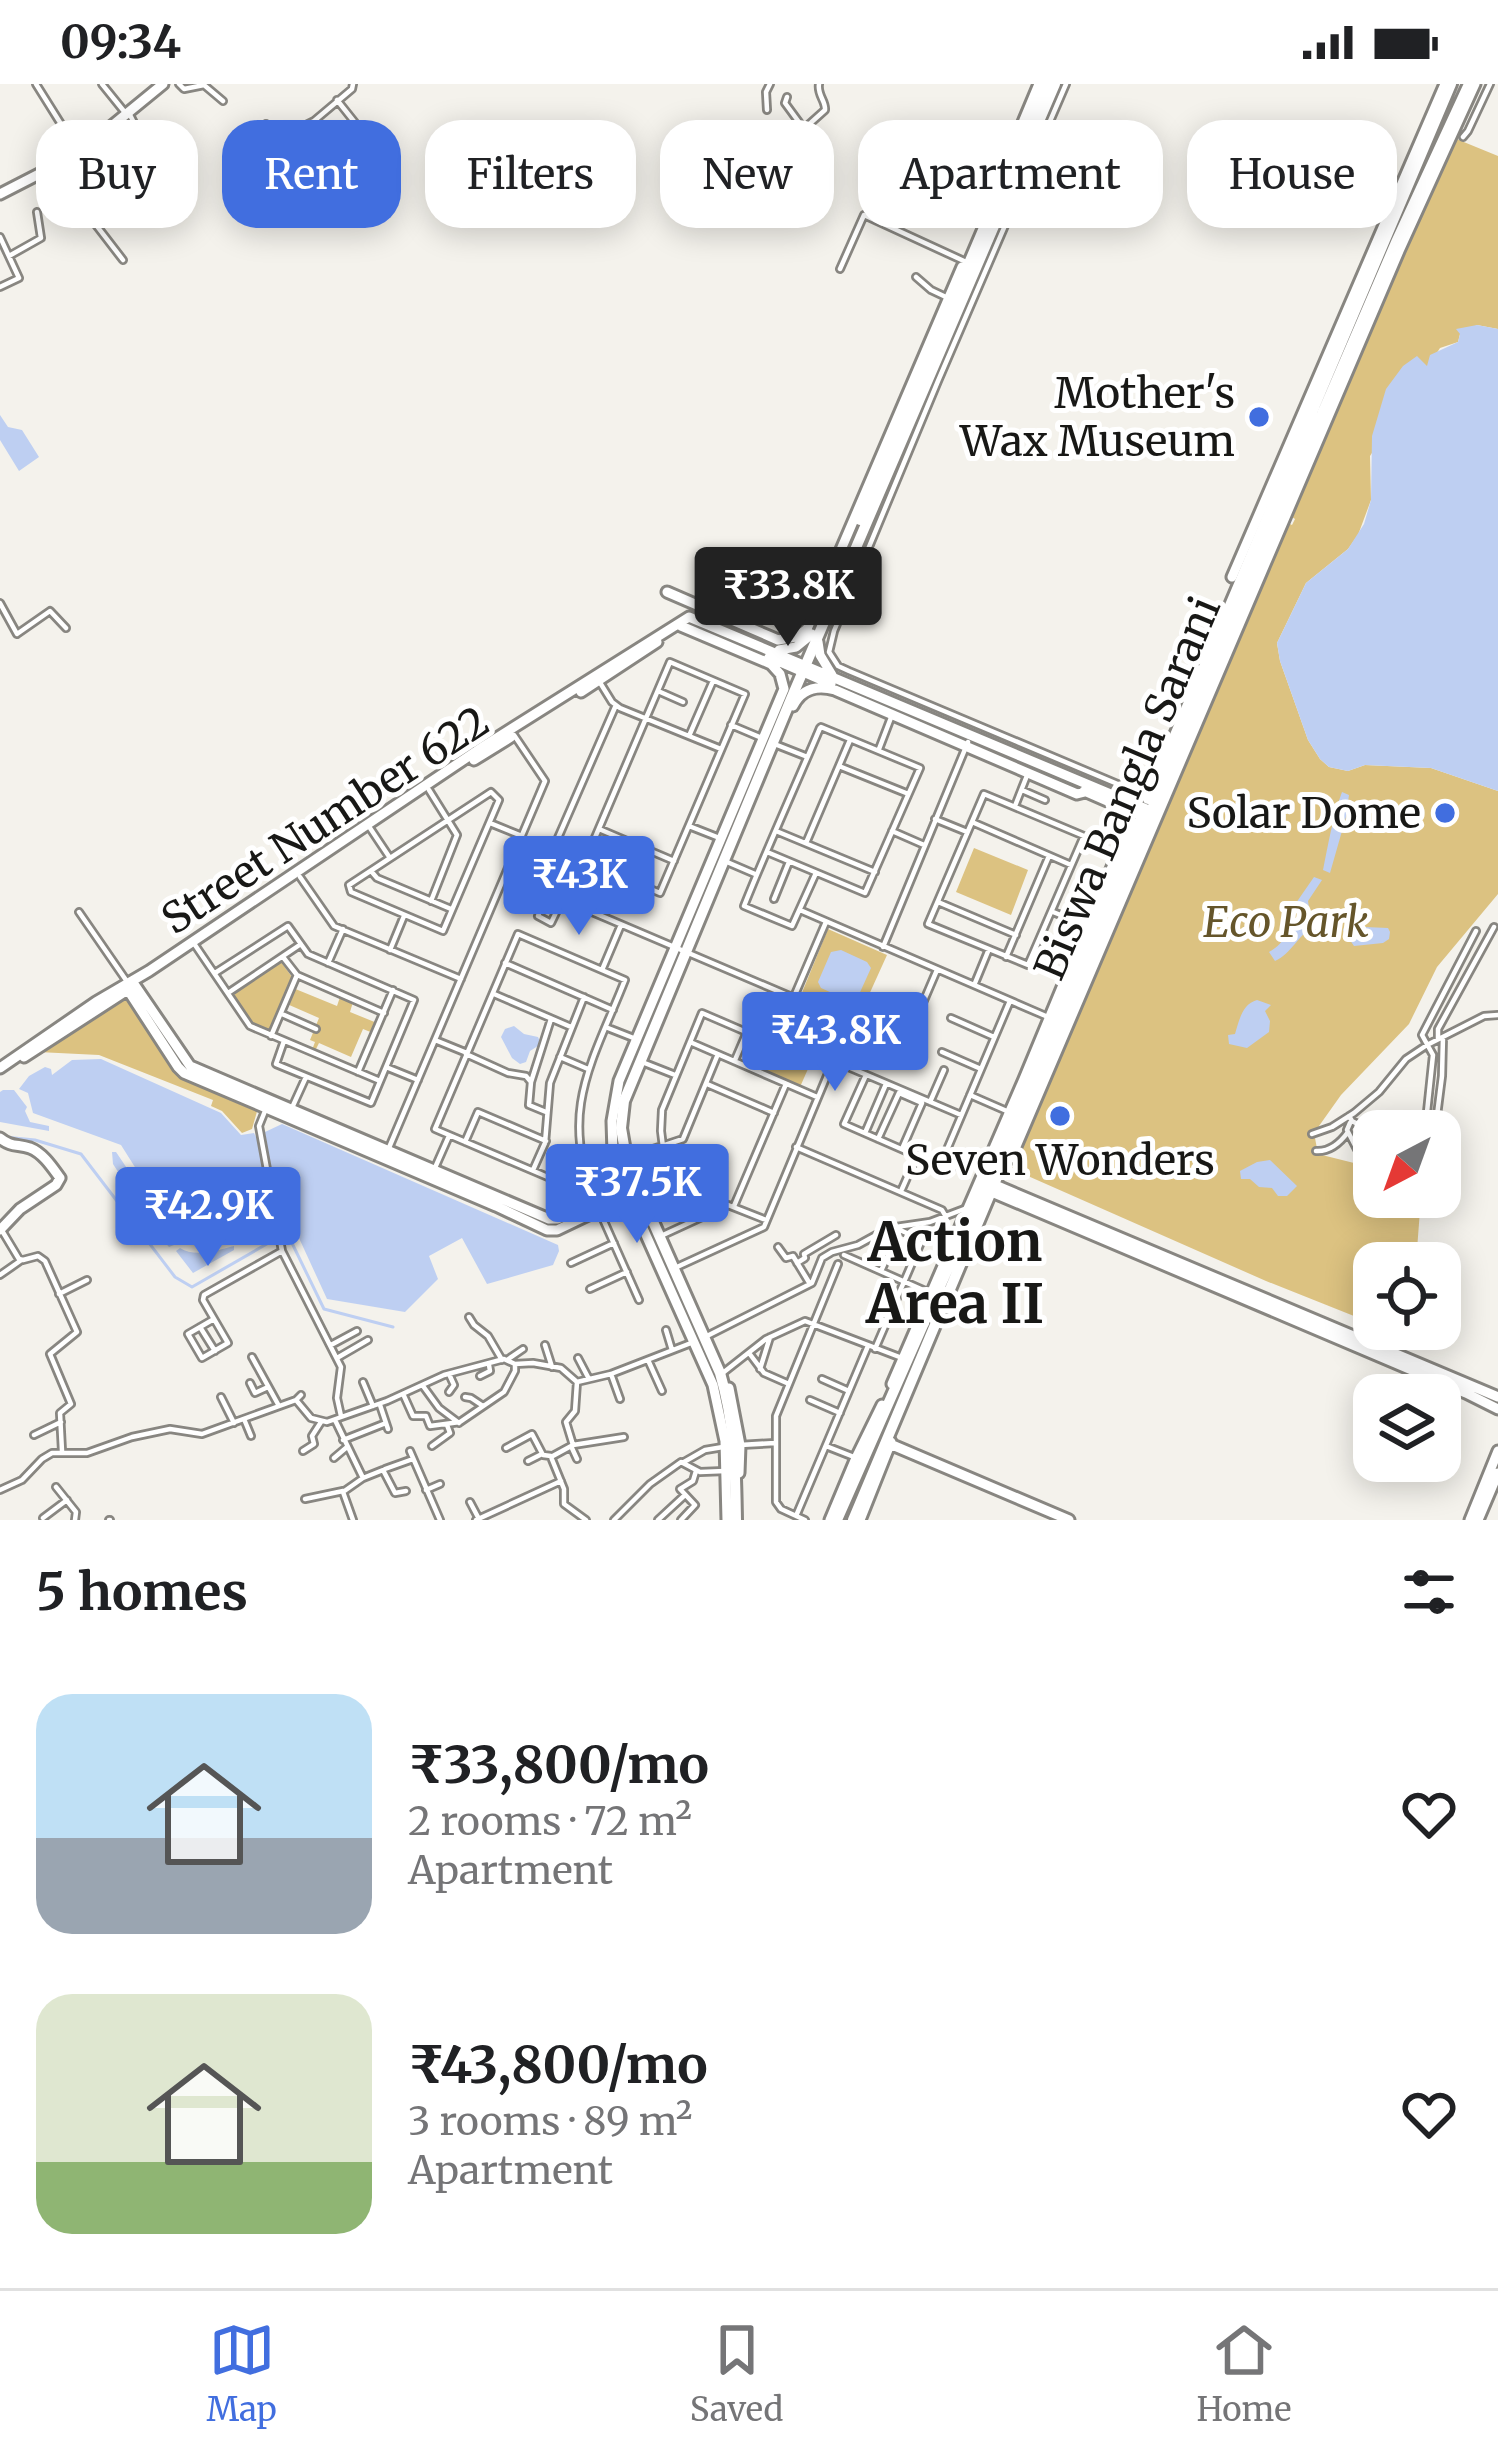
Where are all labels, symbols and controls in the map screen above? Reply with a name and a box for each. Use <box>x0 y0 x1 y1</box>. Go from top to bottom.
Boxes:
text: 09:34 <box>60 14 181 70</box>
chip: Buy <box>36 120 198 228</box>
chip: Rent <box>222 120 401 228</box>
chip: Filters <box>425 120 636 228</box>
chip: New <box>660 120 834 228</box>
chip: Apartment <box>858 120 1163 228</box>
chip: House <box>1187 120 1397 228</box>
place label: Mother's Wax Museum <box>959 367 1235 467</box>
marker: Mother's Wax Museum <box>1246 404 1272 430</box>
pin: ₹33.8K <box>690 547 886 649</box>
text: ₹33.8K <box>722 561 854 610</box>
street label: Biswa Bangla Sarani <box>1023 589 1232 987</box>
street label: Street Number 622 <box>152 695 498 945</box>
place label: Solar Dome <box>1186 787 1421 839</box>
marker: Solar Dome <box>1432 800 1458 826</box>
pin: ₹43K <box>508 836 650 938</box>
text: ₹43K <box>530 850 628 899</box>
park label: Eco Park <box>1203 896 1369 948</box>
pin: ₹43.8K <box>737 992 933 1094</box>
text: ₹43.8K <box>769 1006 901 1055</box>
marker: Seven Wonders <box>1047 1103 1073 1129</box>
north arrow <box>1353 1110 1461 1218</box>
map controls <box>1353 1110 1461 1482</box>
place label: Seven Wonders <box>905 1134 1215 1186</box>
pin: ₹37.5K <box>539 1144 735 1246</box>
text: ₹37.5K <box>573 1158 701 1207</box>
pin: ₹42.9K <box>110 1167 306 1269</box>
text: ₹42.9K <box>142 1181 274 1230</box>
district label: Action Area II <box>865 1208 1044 1338</box>
button: locate <box>1353 1242 1461 1350</box>
button: layers <box>1353 1374 1461 1482</box>
icon: filters <box>1396 1559 1462 1625</box>
text: 5 homes <box>36 1560 248 1624</box>
text: ₹33,800/mo <box>408 1733 709 1797</box>
icon: home <box>132 1742 276 1886</box>
icon: heart <box>1396 1781 1462 1847</box>
text: 2 rooms · 72 m² <box>408 1797 692 1846</box>
text: Apartment <box>408 1846 613 1895</box>
text: ₹43,800/mo <box>408 2033 708 2097</box>
icon: home <box>132 2042 276 2186</box>
icon: heart <box>1396 2081 1462 2147</box>
text: 3 rooms · 89 m² <box>408 2097 692 2146</box>
text: Apartment <box>408 2146 613 2195</box>
tab: Map <box>207 2317 277 2430</box>
tab: Saved <box>690 2317 783 2430</box>
tab: Home <box>1196 2317 1292 2430</box>

